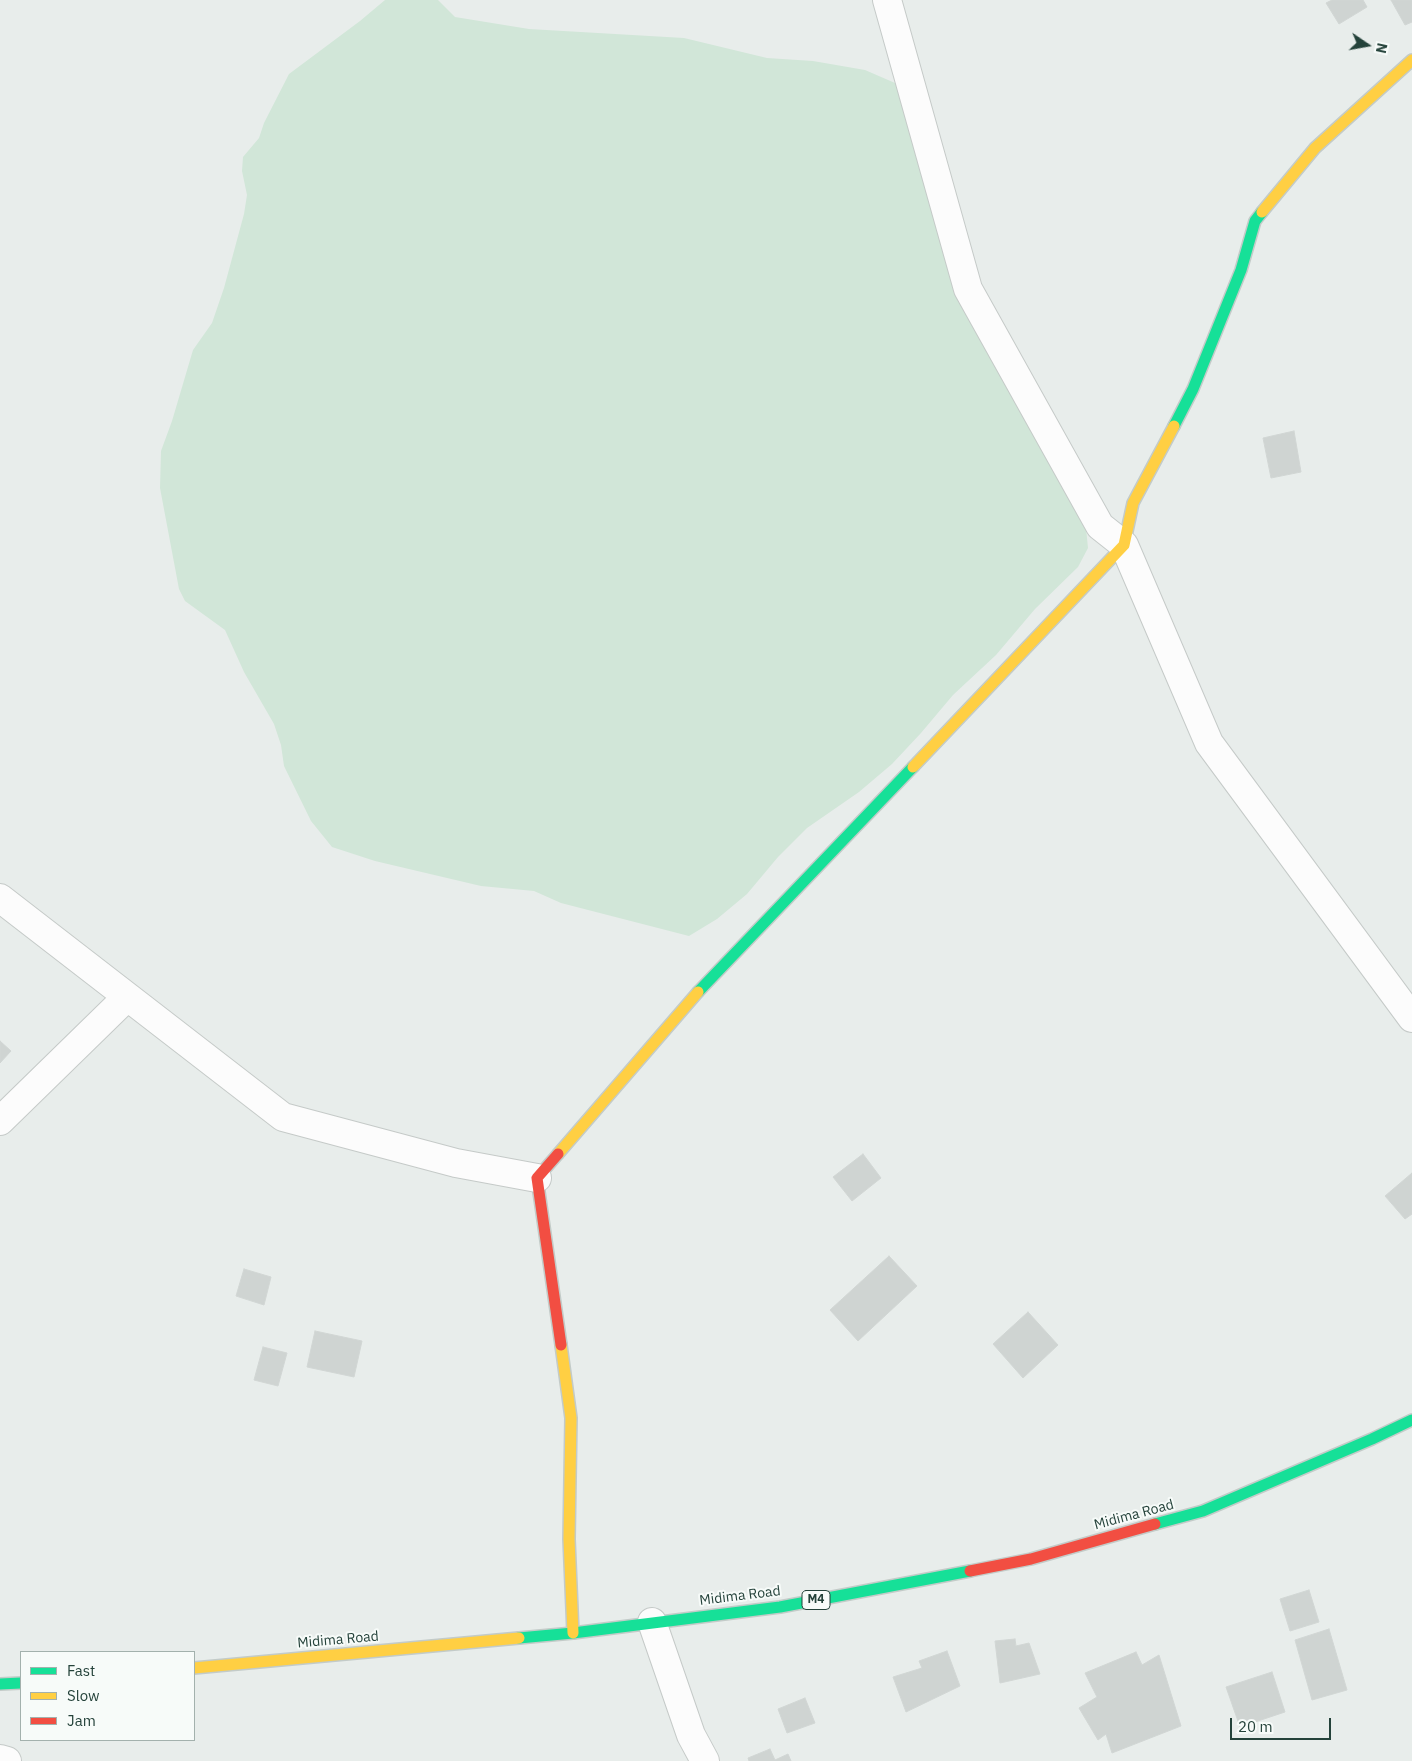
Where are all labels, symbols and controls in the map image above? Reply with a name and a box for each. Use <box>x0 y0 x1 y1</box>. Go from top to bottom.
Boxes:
north arrow <box>1342 20 1392 70</box>
text: N <box>1372 41 1392 55</box>
street label: Midima Road <box>1092 1496 1176 1534</box>
street label: Midima Road <box>698 1583 782 1609</box>
road number: M4 <box>802 1590 830 1610</box>
street label: Midima Road <box>297 1628 379 1652</box>
legend <box>20 1651 195 1741</box>
text: Fast <box>67 1661 95 1680</box>
text: Slow <box>67 1686 100 1705</box>
scale bar <box>1232 1708 1333 1740</box>
text: Jam <box>67 1711 96 1730</box>
text: 20 m <box>1238 1717 1273 1736</box>

